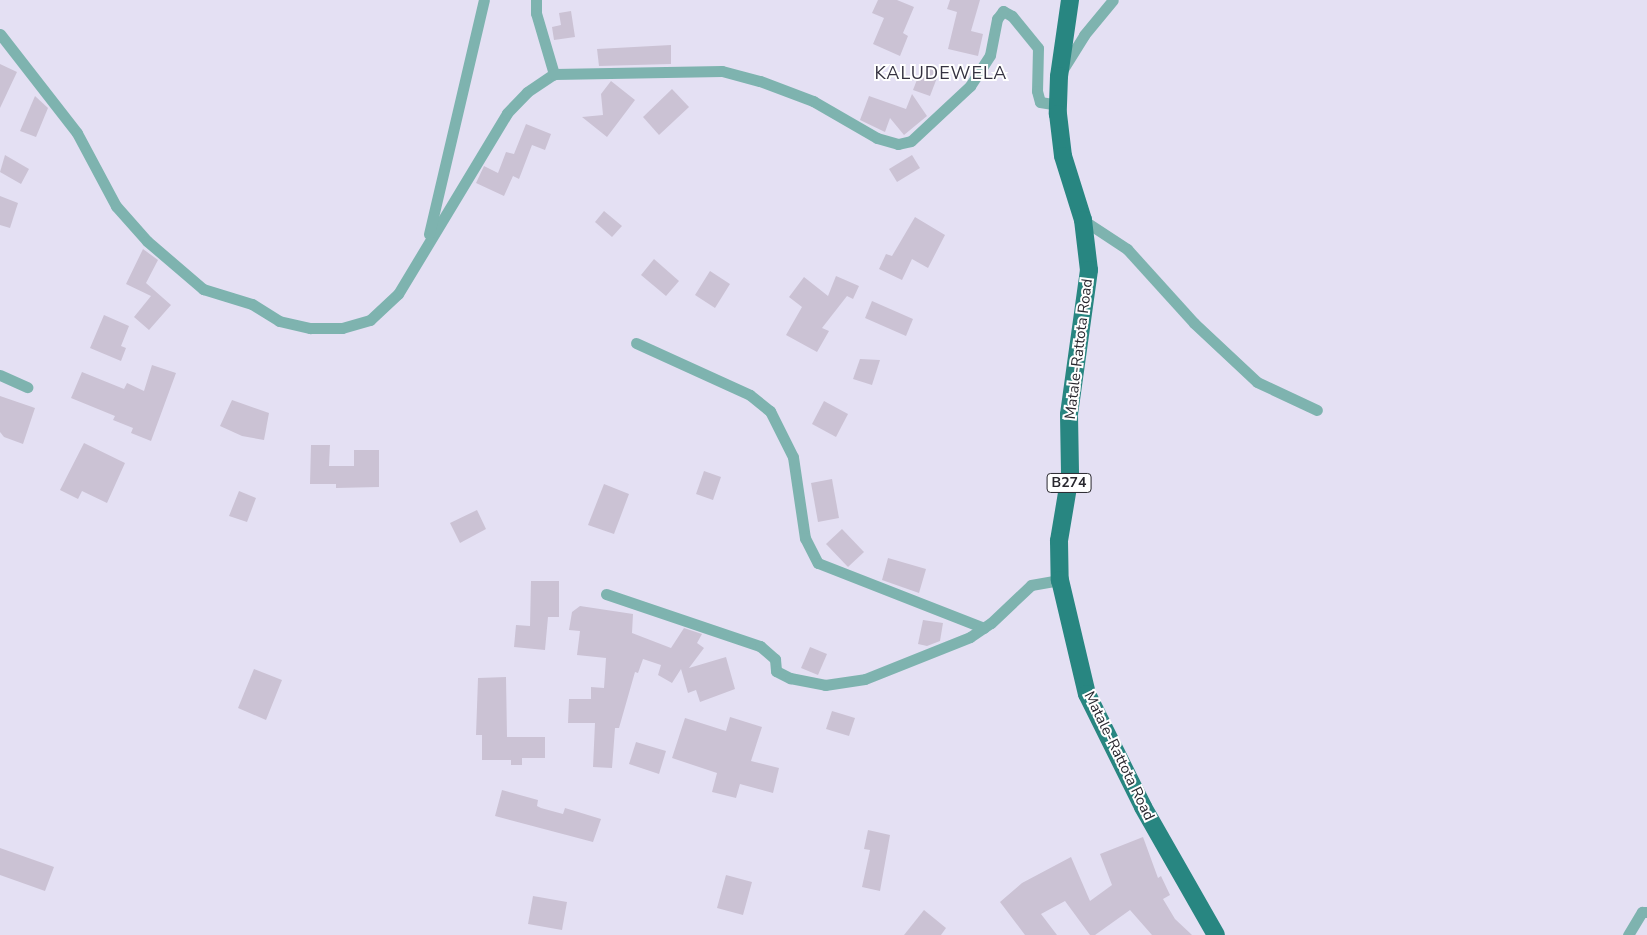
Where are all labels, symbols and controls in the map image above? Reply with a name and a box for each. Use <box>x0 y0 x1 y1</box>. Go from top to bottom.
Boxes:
district label: KALUDEWELA <box>873 62 1009 84</box>
street label: Matale-Rattota Road <box>1061 278 1097 420</box>
road number: B274 <box>1046 472 1092 494</box>
street label: Matale-Rattota Road <box>1080 689 1158 823</box>

